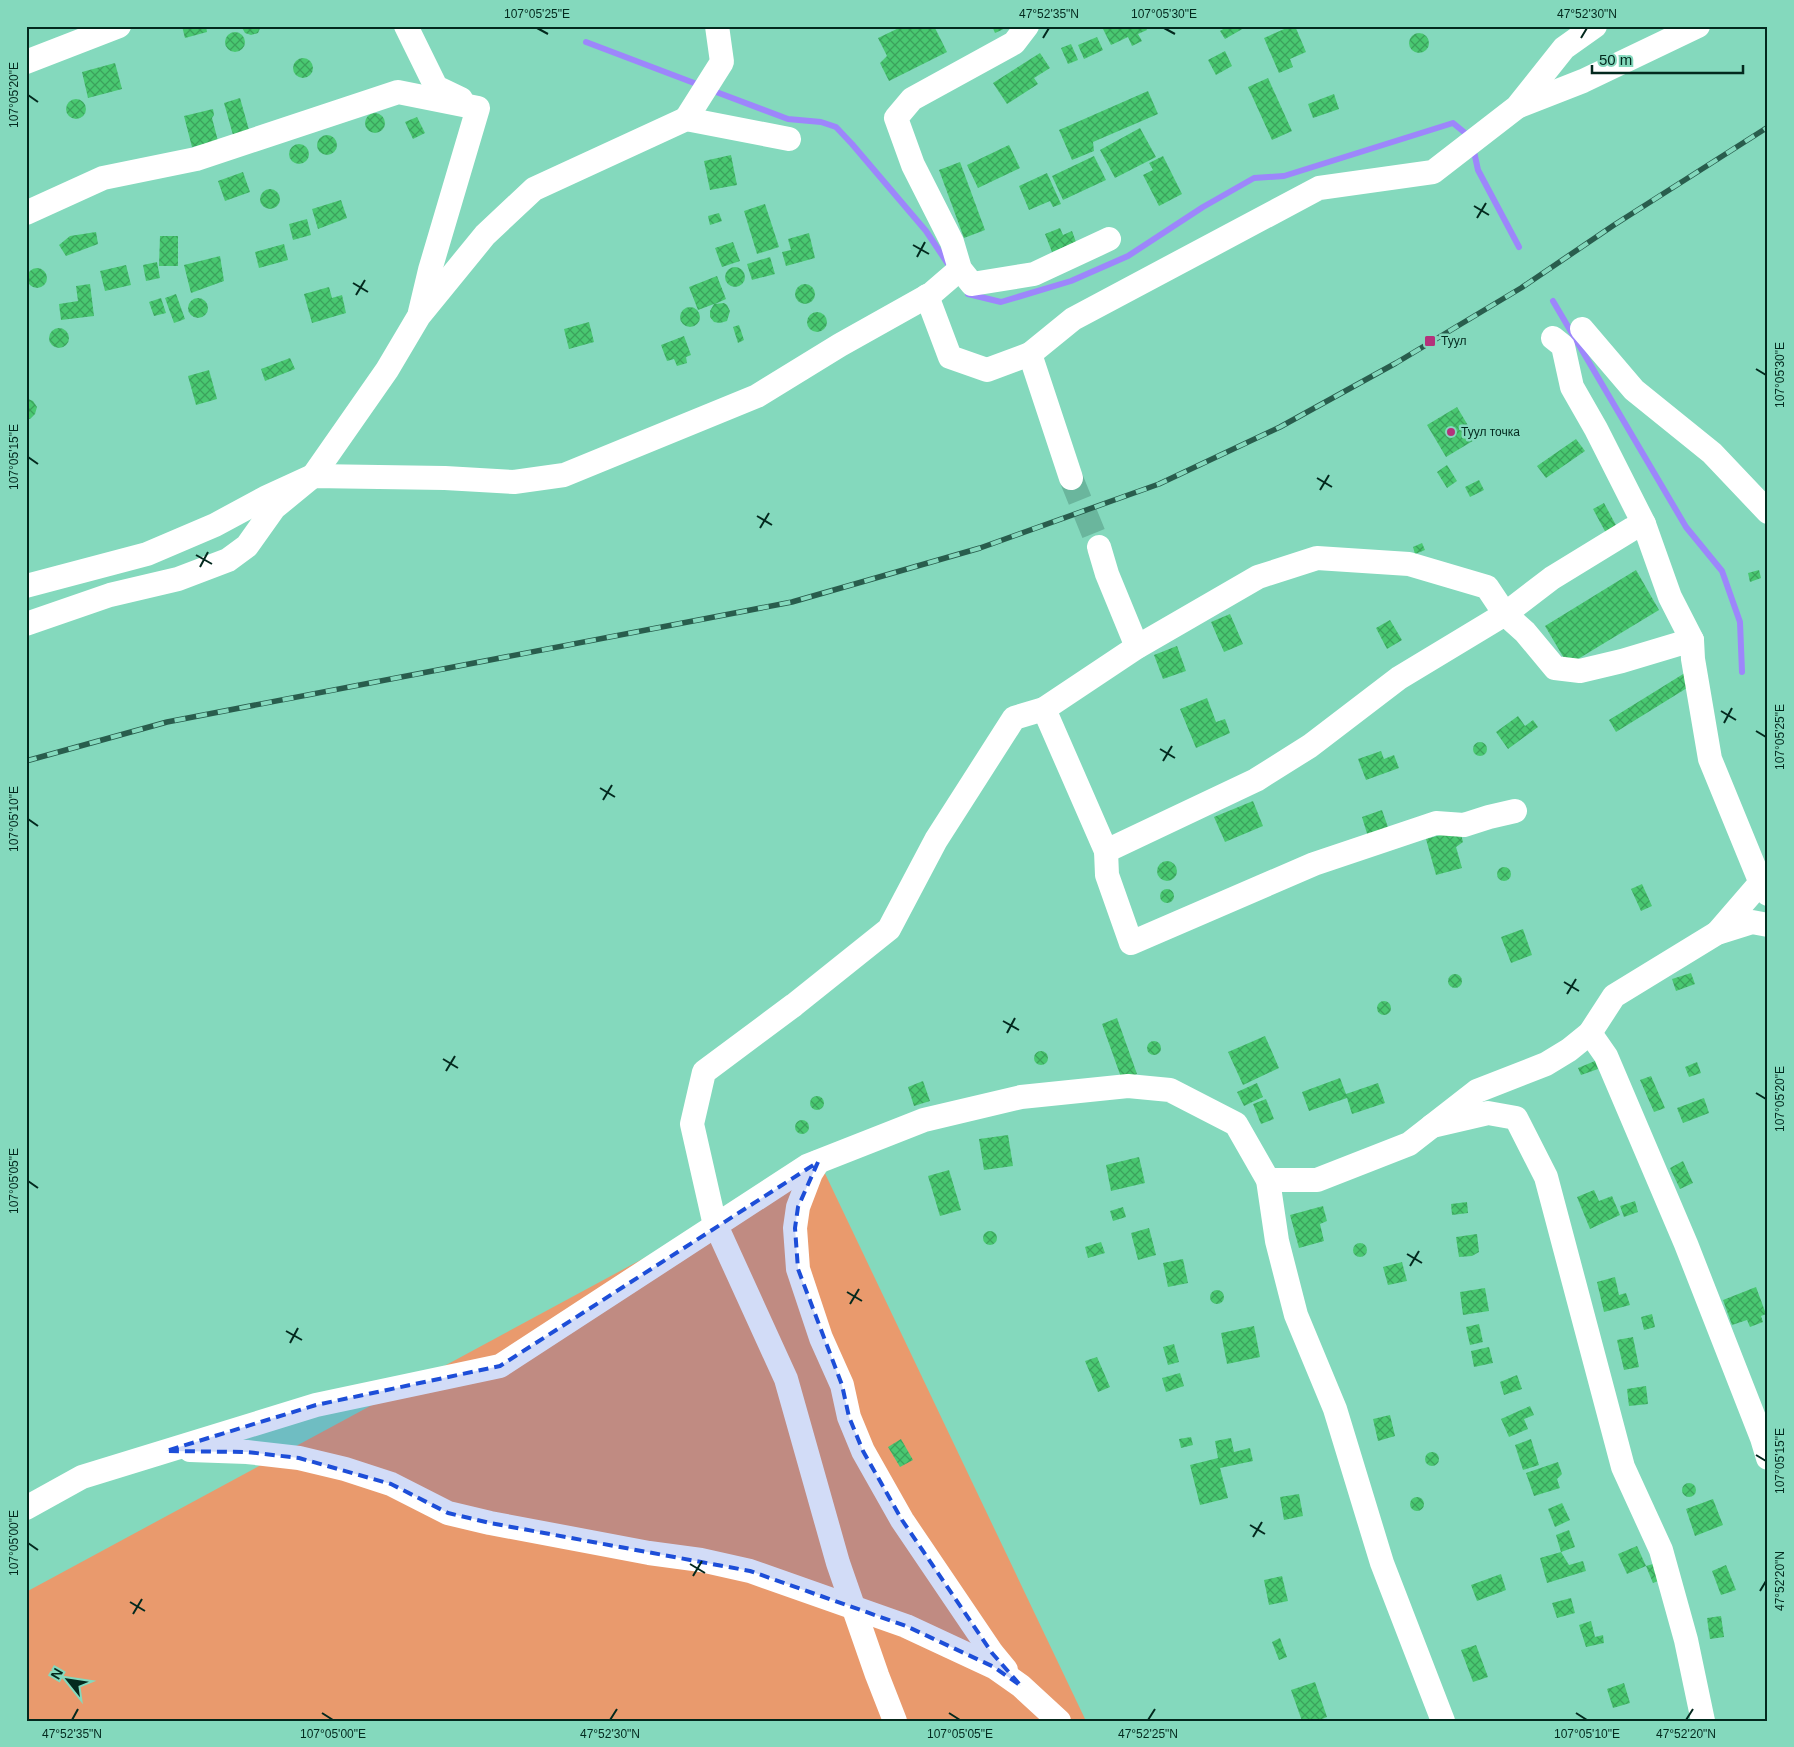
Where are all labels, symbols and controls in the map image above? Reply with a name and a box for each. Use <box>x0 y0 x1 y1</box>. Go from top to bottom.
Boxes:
text: 107°05'25"E <box>504 7 570 21</box>
text: 47°52'35"N <box>1019 7 1079 21</box>
text: 107°05'30"E <box>1131 7 1197 21</box>
text: 47°52'30"N <box>1557 7 1617 21</box>
scale bar <box>1592 42 1743 74</box>
text: 50 m <box>1599 51 1632 68</box>
text: 107°05'20"E <box>7 62 21 128</box>
marker: Туул <box>1423 334 1437 348</box>
place label: Туул <box>1441 334 1466 348</box>
text: 107°05'30"E <box>1773 342 1787 408</box>
text: 107°05'15"E <box>7 424 21 490</box>
place label: Туул точка <box>1461 425 1520 439</box>
marker: Туул точка <box>1445 426 1457 438</box>
text: 107°05'25"E <box>1773 704 1787 770</box>
text: 107°05'10"E <box>7 786 21 852</box>
text: 107°05'20"E <box>1773 1066 1787 1132</box>
text: 107°05'05"E <box>7 1148 21 1214</box>
text: 107°05'15"E <box>1773 1428 1787 1494</box>
text: 107°05'00"E <box>7 1510 21 1576</box>
text: 47°52'20"N <box>1773 1551 1787 1611</box>
north arrow <box>42 1654 92 1704</box>
text: N <box>47 1665 66 1682</box>
text: 47°52'35"N <box>42 1727 102 1741</box>
text: 107°05'00"E <box>300 1727 366 1741</box>
text: 47°52'30"N <box>580 1727 640 1741</box>
text: 107°05'05"E <box>927 1727 993 1741</box>
text: 47°52'25"N <box>1118 1727 1178 1741</box>
text: 107°05'10"E <box>1554 1727 1620 1741</box>
text: 47°52'20"N <box>1656 1727 1716 1741</box>

